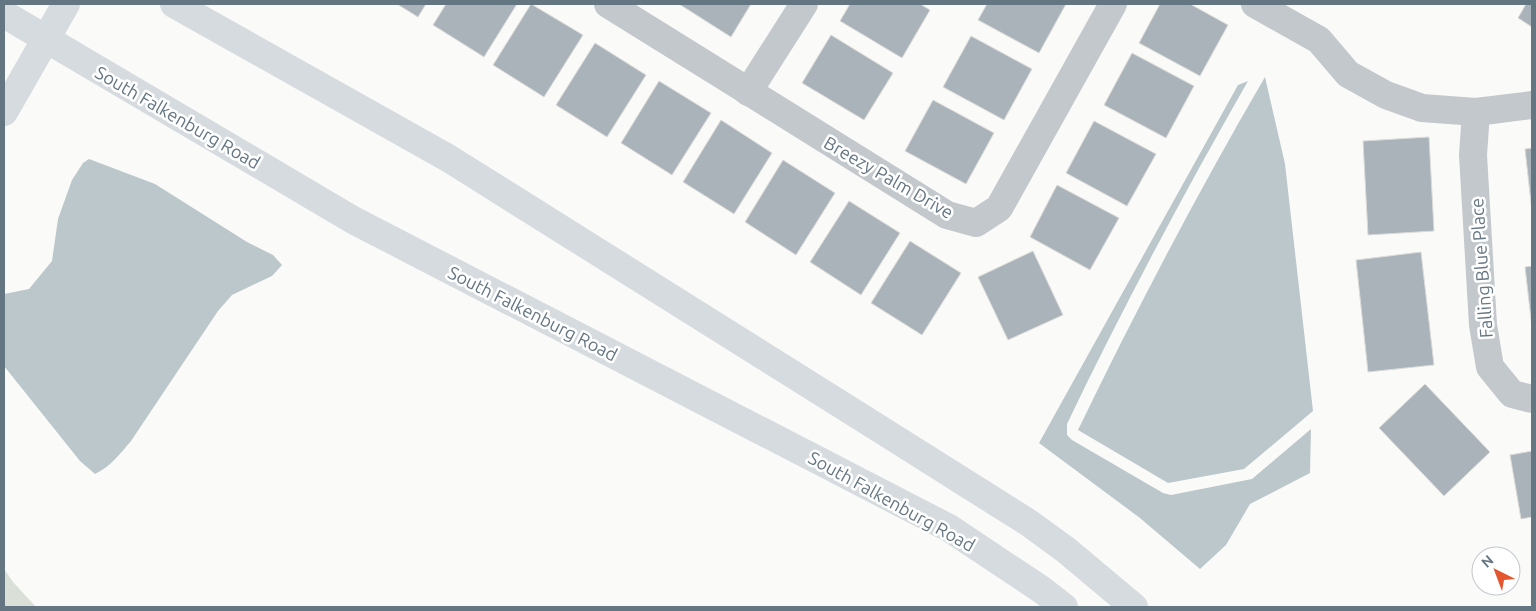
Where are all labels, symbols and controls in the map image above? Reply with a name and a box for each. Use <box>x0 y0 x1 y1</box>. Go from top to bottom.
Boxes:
street label: South Falkenburg Road <box>92 62 264 172</box>
street label: Breezy Palm Drive <box>821 132 957 222</box>
street label: Falling Blue Place <box>1466 197 1496 339</box>
street label: South Falkenburg Road <box>445 262 621 364</box>
street label: South Falkenburg Road <box>805 447 979 555</box>
north arrow <box>1471 546 1521 596</box>
text: N <box>1478 552 1497 571</box>

